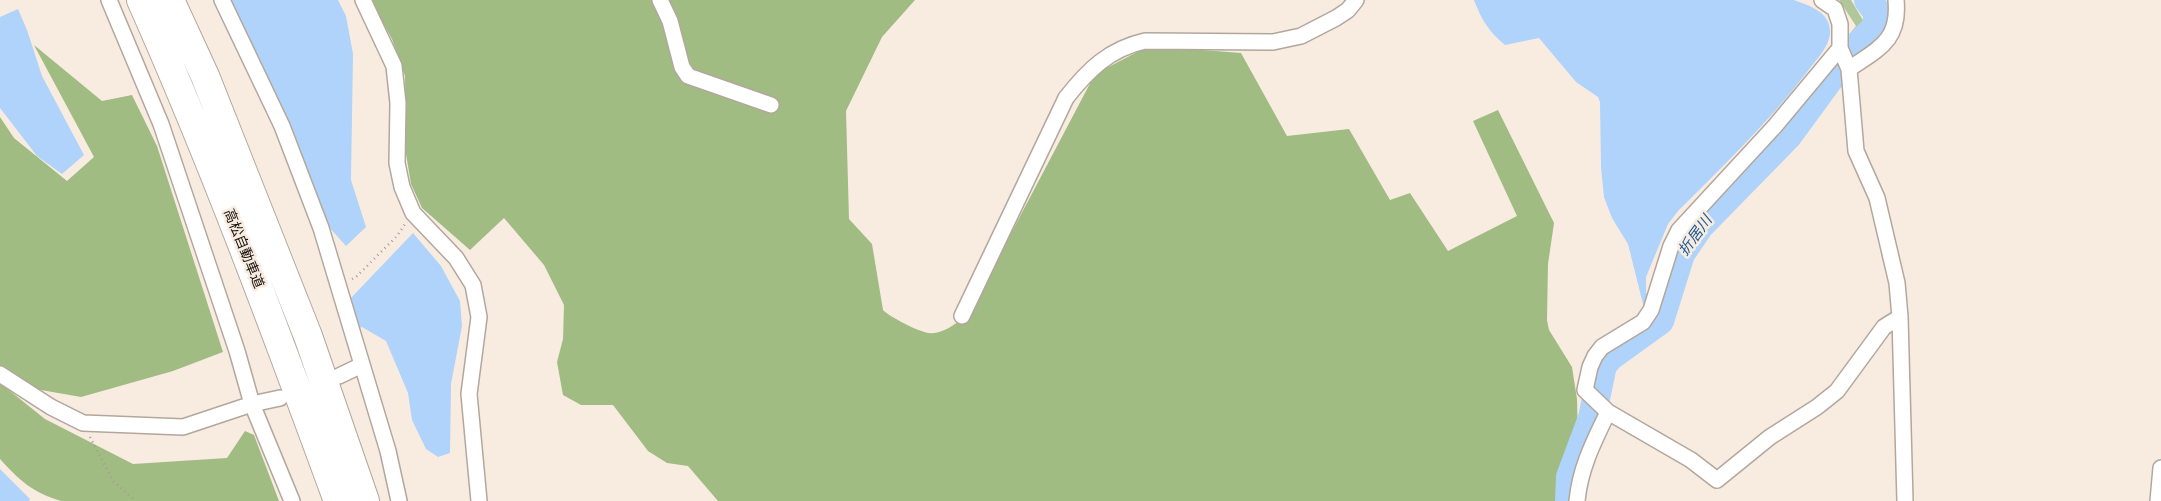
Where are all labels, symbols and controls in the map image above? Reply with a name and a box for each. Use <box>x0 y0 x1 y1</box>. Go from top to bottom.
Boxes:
street label: 高松自動車道 <box>219 207 267 291</box>
water label: 折居川 <box>1675 213 1717 259</box>

